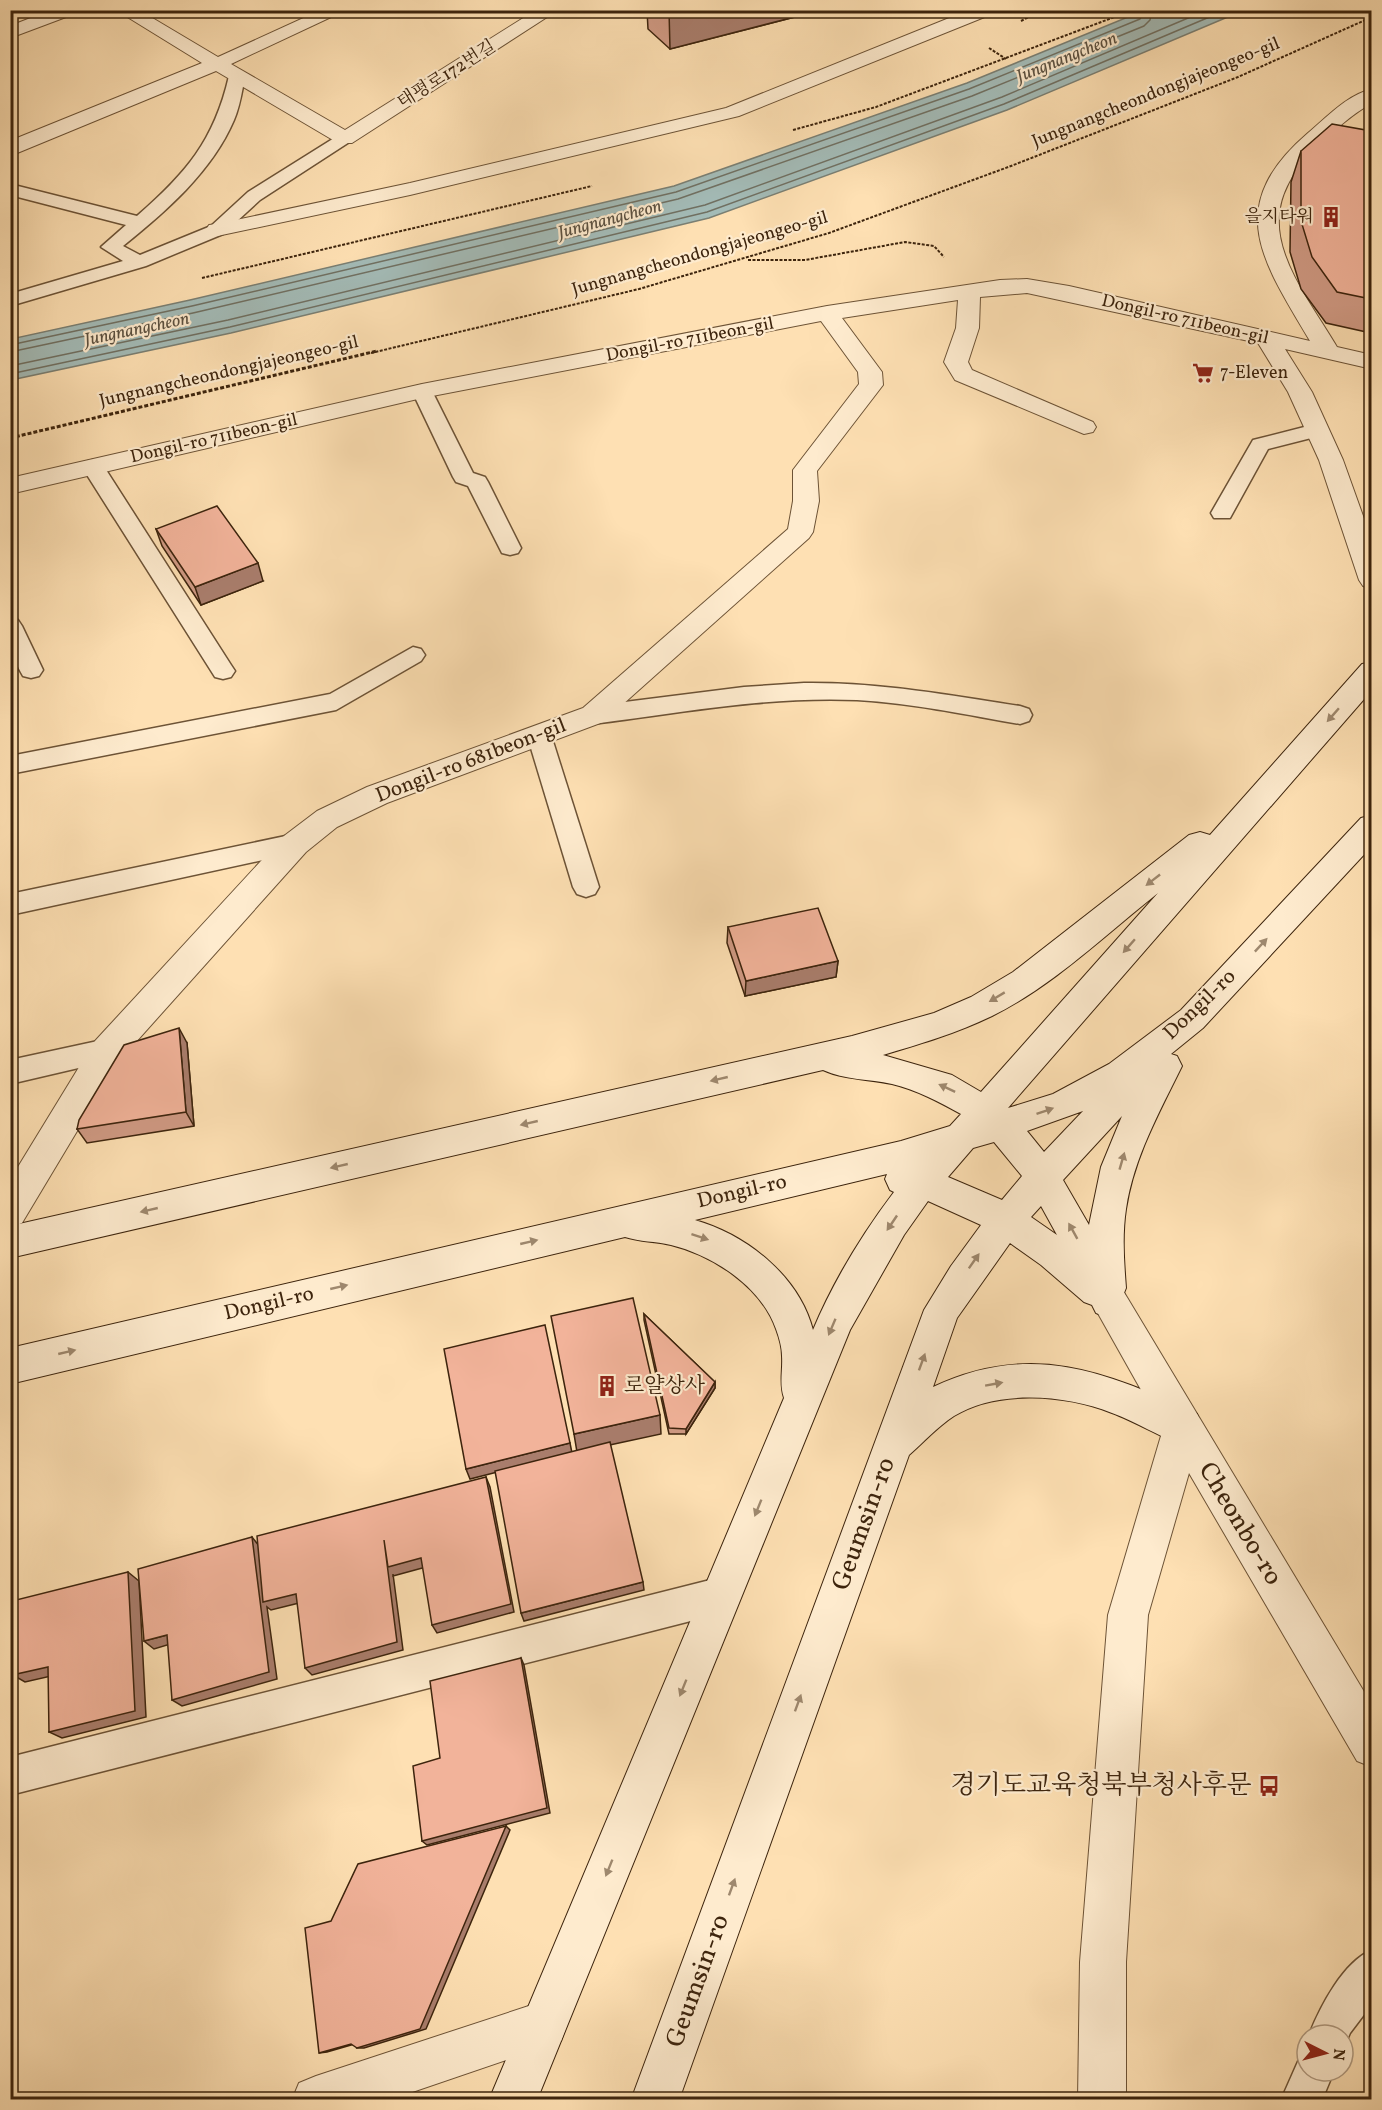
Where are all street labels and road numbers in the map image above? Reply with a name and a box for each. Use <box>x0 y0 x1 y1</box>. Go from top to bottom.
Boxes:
street label: Jungnangcheondongjajeongeo-gil <box>1028 32 1284 154</box>
street label: 태평로172번길 <box>393 35 501 115</box>
street label: Jungnangcheondongjajeongeo-gil <box>569 205 831 303</box>
street label: Dongil-ro 711beon-gil <box>1099 289 1271 351</box>
street label: Dongil-ro 711beon-gil <box>604 311 776 369</box>
street label: Jungnangcheondongjajeongeo-gil <box>97 330 361 414</box>
street label: Dongil-ro 711beon-gil <box>128 408 300 470</box>
street label: Dongil-ro 681beon-gil <box>371 711 571 811</box>
street label: Dongil-ro <box>1157 963 1243 1047</box>
street label: Dongil-ro <box>694 1168 790 1216</box>
street label: Dongil-ro <box>221 1280 317 1328</box>
street label: Geumsin-ro <box>823 1452 905 1596</box>
street label: Cheonbo-ro <box>1189 1456 1291 1592</box>
street label: Geumsin-ro <box>657 1909 739 2053</box>

